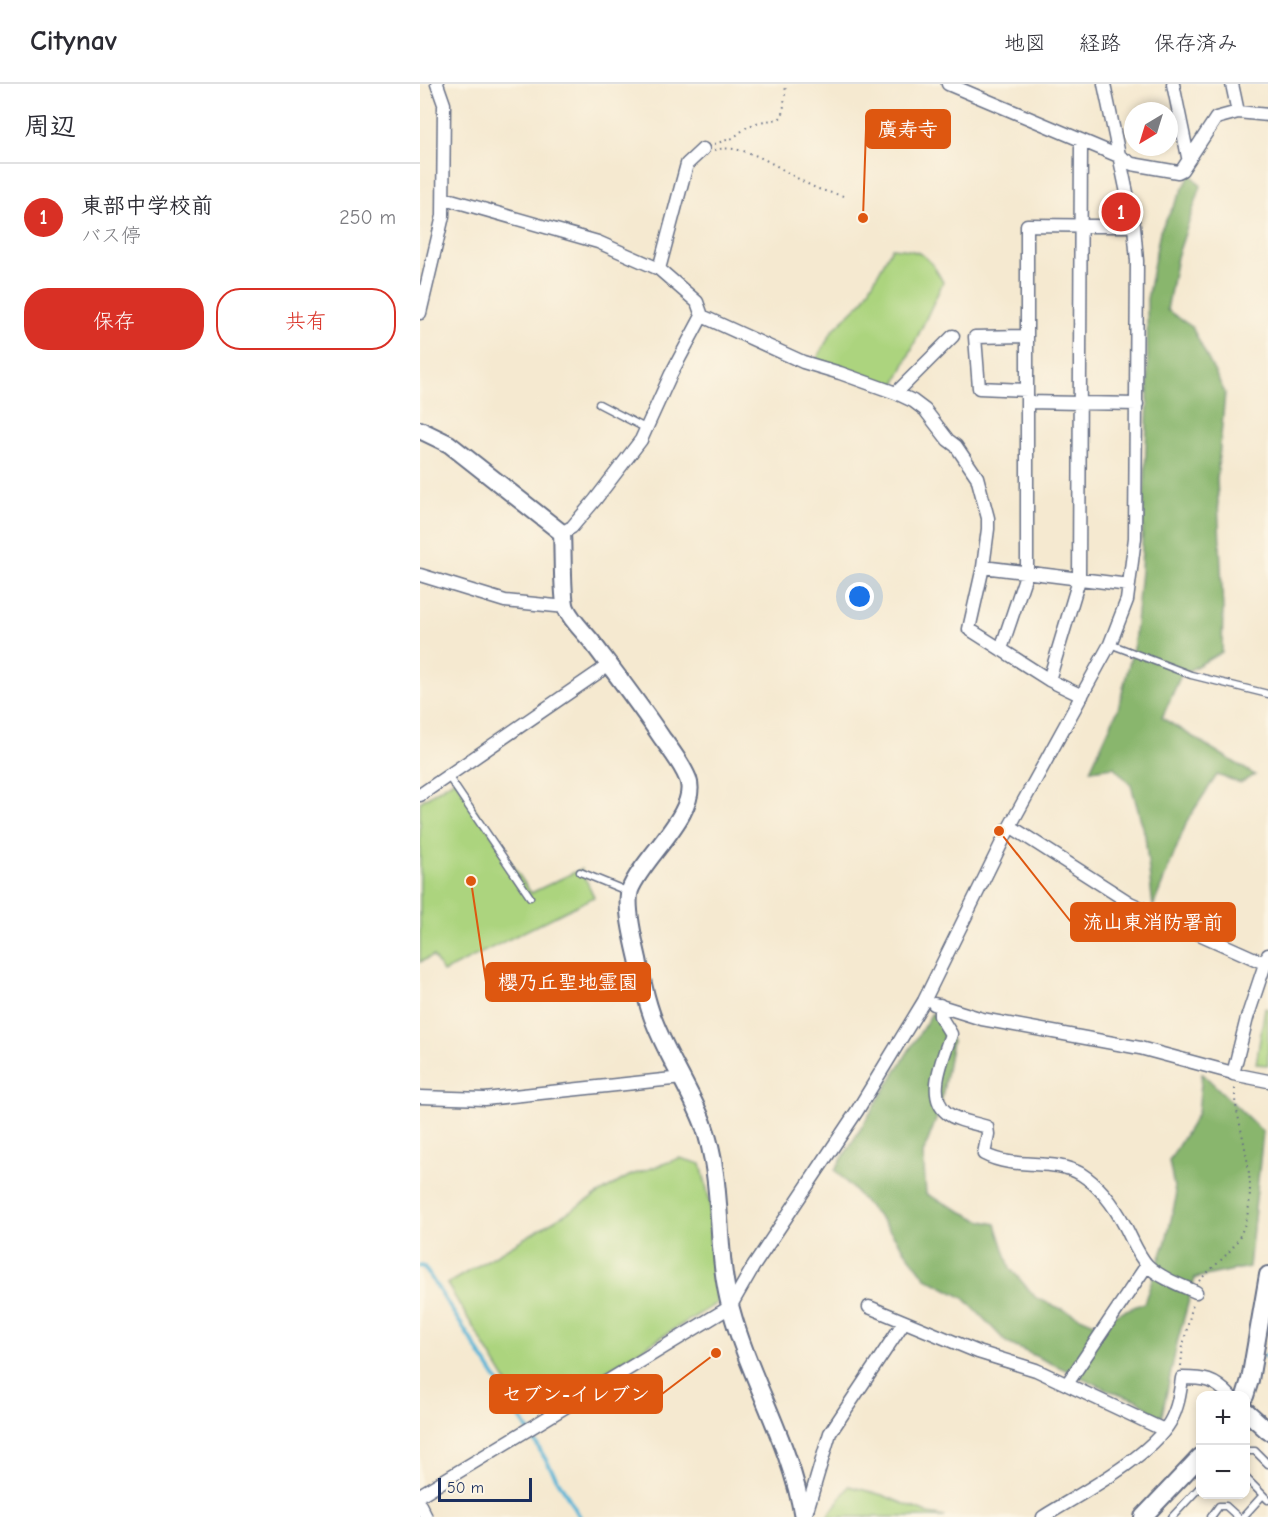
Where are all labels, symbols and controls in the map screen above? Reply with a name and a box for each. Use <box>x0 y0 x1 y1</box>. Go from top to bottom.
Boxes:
text: Citynav <box>30 25 117 57</box>
text: 地図 <box>1004 31 1046 55</box>
text: 経路 <box>1079 31 1121 55</box>
text: 保存済み <box>1154 31 1238 55</box>
north arrow <box>1124 102 1178 156</box>
callout: 廣寿寺 <box>866 110 950 148</box>
text: 周辺 <box>24 112 76 142</box>
text: 廣寿寺 <box>878 118 938 141</box>
pin: 1 <box>1102 190 1140 234</box>
text: 東部中学校前 <box>81 193 213 219</box>
text: 1 <box>40 206 47 229</box>
text: 250 m <box>339 206 396 229</box>
text: バス停 <box>81 224 141 247</box>
button: 保存 <box>24 288 204 350</box>
button: 共有 <box>216 288 396 350</box>
your location <box>845 582 874 611</box>
callout: 流山東消防署前 <box>1071 903 1235 941</box>
text: 流山東消防署前 <box>1083 911 1223 934</box>
callout: 櫻乃丘聖地霊園 <box>486 963 650 1001</box>
text: 櫻乃丘聖地霊園 <box>498 971 638 994</box>
callout: セブン-イレブン <box>490 1375 662 1413</box>
text: セブン-イレブン <box>502 1383 650 1406</box>
map controls <box>1196 1391 1250 1499</box>
button: + <box>1196 1391 1250 1445</box>
button: − <box>1196 1445 1250 1499</box>
scale bar <box>438 1475 532 1502</box>
text: 50 m <box>447 1479 484 1497</box>

